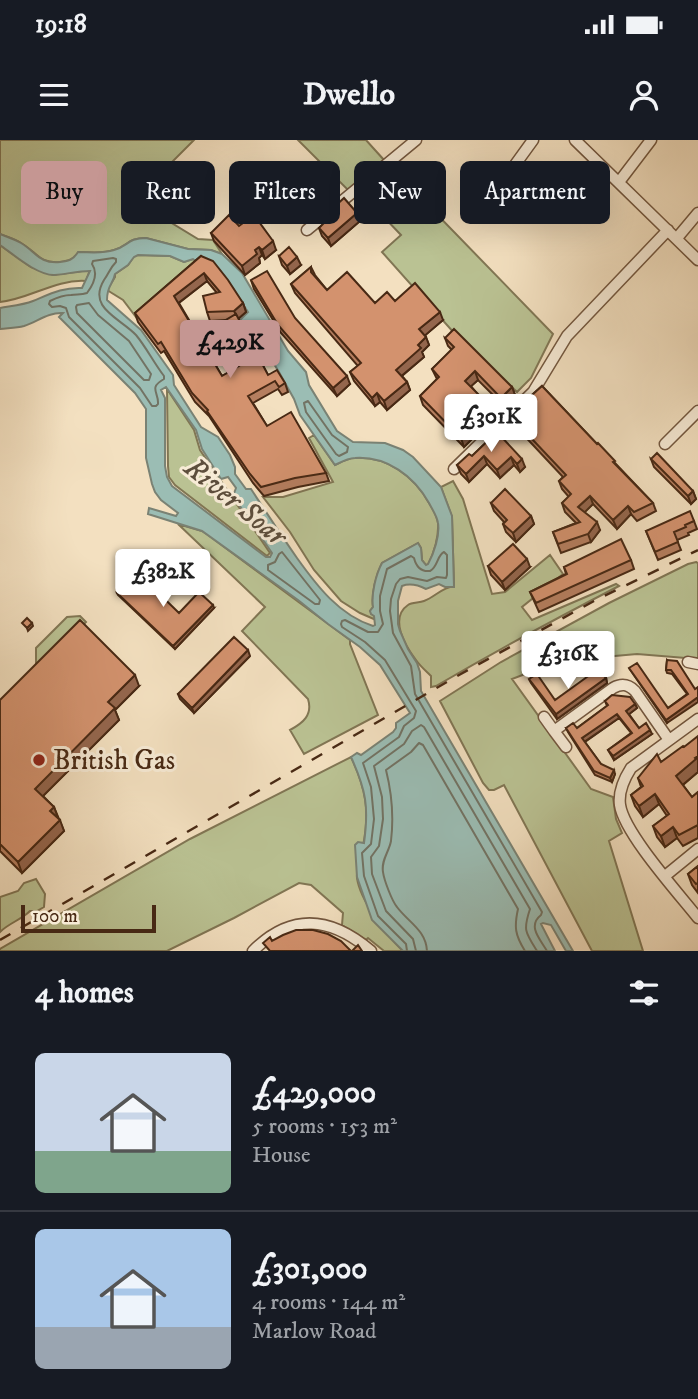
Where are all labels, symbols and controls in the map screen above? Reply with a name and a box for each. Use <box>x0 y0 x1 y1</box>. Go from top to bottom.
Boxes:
text: 19:18 <box>35 8 87 41</box>
text: Dwello <box>303 75 395 115</box>
icon: menu <box>35 76 73 114</box>
icon: person <box>625 76 663 114</box>
chip: Buy <box>21 161 107 224</box>
chip: Rent <box>121 161 215 224</box>
chip: Filters <box>229 161 340 224</box>
chip: New <box>354 161 446 224</box>
chip: Apartment <box>460 161 610 224</box>
pin: £429K <box>181 320 279 380</box>
text: £429K <box>196 328 264 357</box>
pin: £301K <box>442 394 540 454</box>
text: £301K <box>460 402 522 431</box>
water label: River Soar <box>175 449 296 556</box>
pin: £382K <box>114 550 212 609</box>
text: £382K <box>131 557 195 586</box>
pin: £316K <box>519 631 617 691</box>
text: £316K <box>538 639 599 668</box>
place label: British Gas <box>53 743 175 778</box>
marker: British Gas <box>31 752 47 768</box>
scale bar <box>21 902 156 934</box>
text: 100 m <box>32 905 78 928</box>
icon: filters <box>625 974 663 1012</box>
text: 4 homes <box>35 975 134 1012</box>
text: £429,000 <box>252 1075 376 1112</box>
icon: home <box>91 1081 175 1165</box>
text: 5 rooms · 153 m² <box>252 1112 397 1141</box>
text: House <box>252 1141 310 1170</box>
text: £301,000 <box>252 1251 368 1288</box>
icon: home <box>91 1257 175 1341</box>
text: 4 rooms · 144 m² <box>252 1288 405 1317</box>
text: Marlow Road <box>252 1317 376 1346</box>

